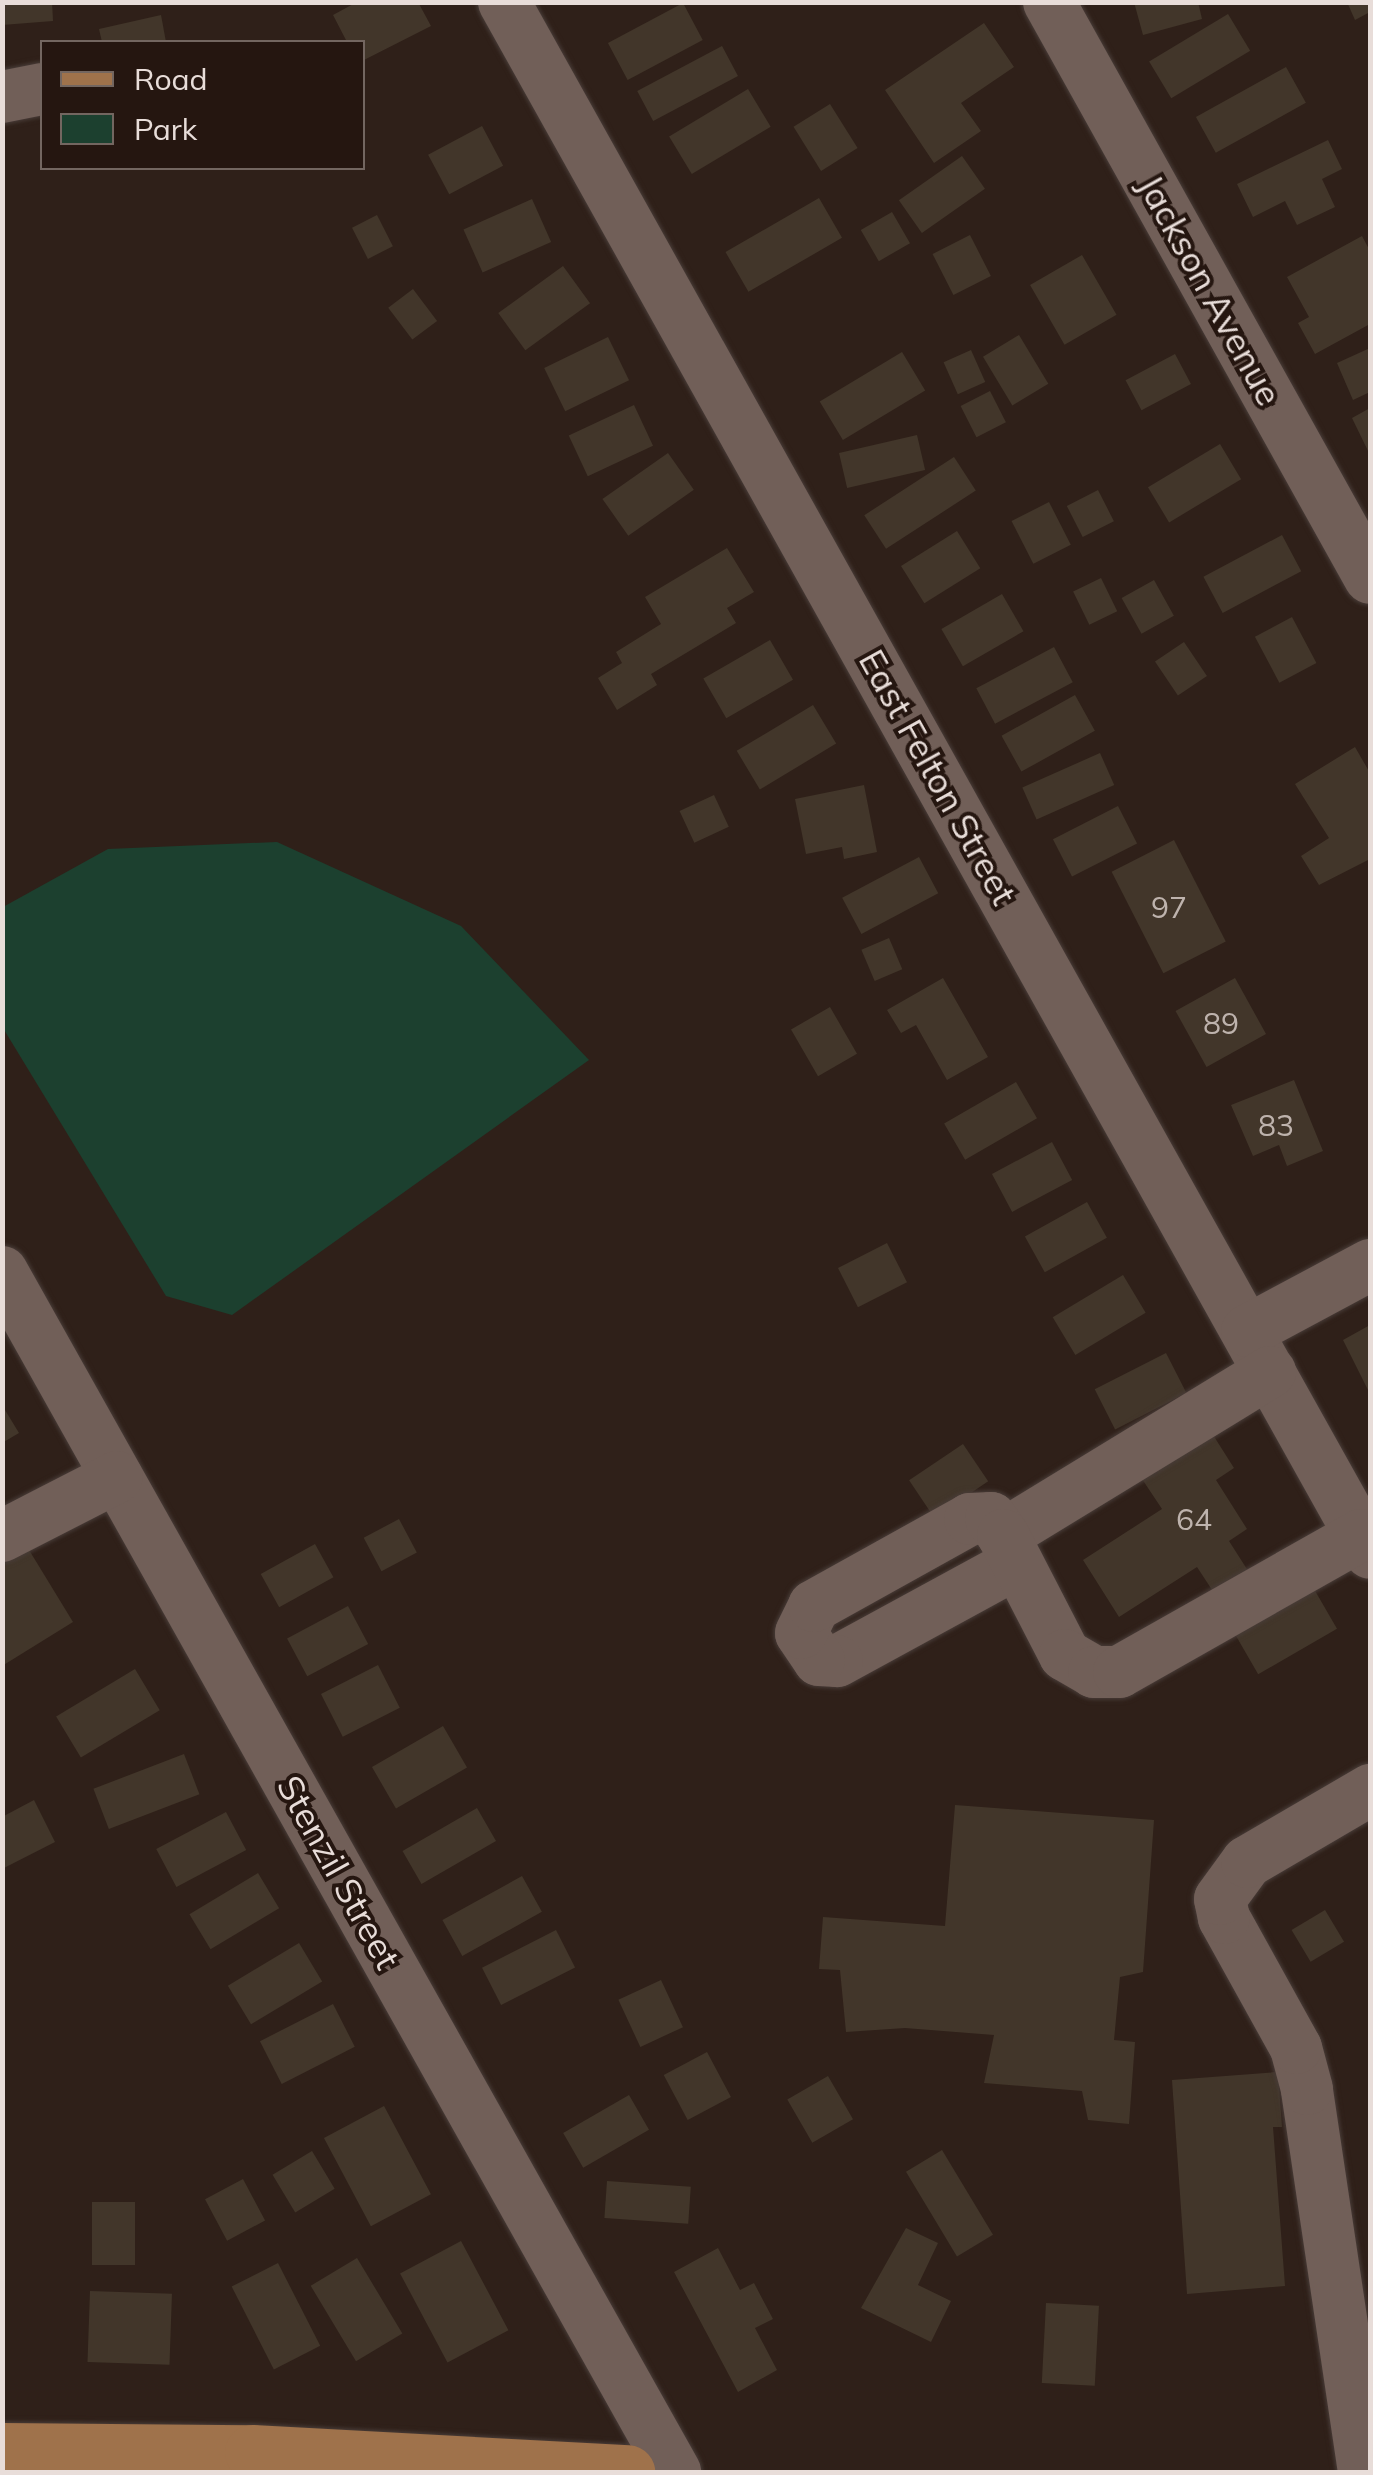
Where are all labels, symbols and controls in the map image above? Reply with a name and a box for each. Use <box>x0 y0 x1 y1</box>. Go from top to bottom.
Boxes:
legend <box>40 40 365 170</box>
text: Road <box>134 60 208 98</box>
text: Park <box>134 110 197 148</box>
street label: Jackson Avenue <box>1129 168 1291 412</box>
street label: East Felton Street <box>851 642 1025 912</box>
house number: 97 <box>1151 889 1187 925</box>
house number: 89 <box>1203 1005 1239 1041</box>
house number: 83 <box>1258 1107 1294 1143</box>
house number: 64 <box>1176 1501 1212 1537</box>
street label: Stenzil Street <box>269 1768 409 1976</box>

